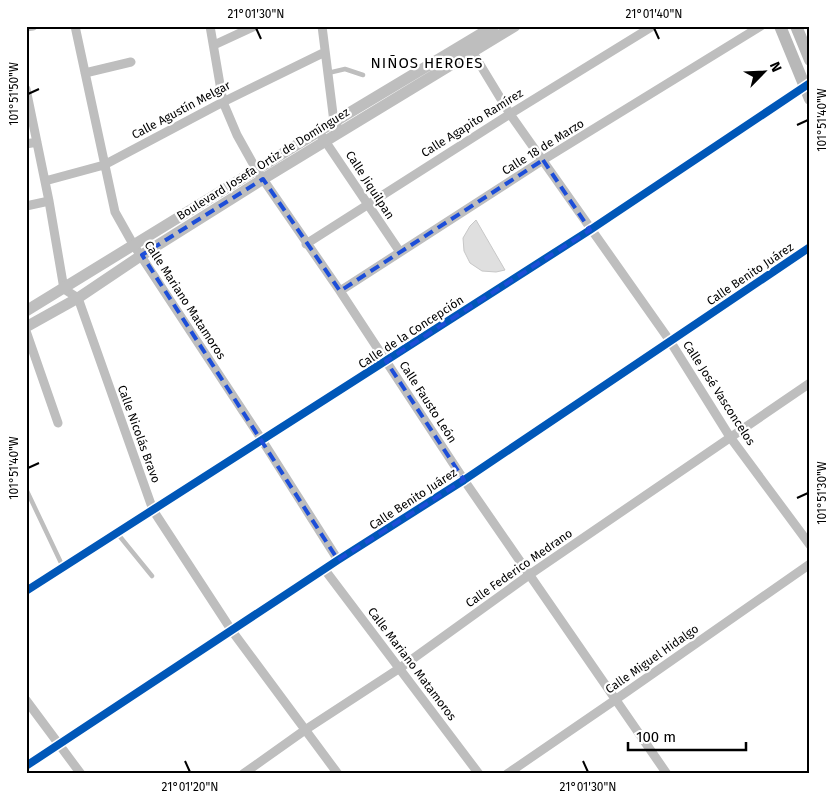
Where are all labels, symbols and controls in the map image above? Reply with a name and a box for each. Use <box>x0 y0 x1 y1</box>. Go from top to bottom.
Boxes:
text: 21°01'30"N <box>228 7 284 21</box>
text: 21°01'40"N <box>626 7 682 21</box>
north arrow <box>738 48 788 98</box>
district label: NIÑOS HEROES <box>370 54 484 72</box>
text: N <box>766 59 785 75</box>
text: 101°51'50"W <box>7 62 21 126</box>
street label: Calle Agustín Melgar <box>129 78 233 142</box>
street label: Calle Agapito Ramírez <box>419 86 525 160</box>
text: 101°51'40"W <box>815 88 829 152</box>
street label: Boulevard Josefa Ortiz de Domínguez <box>174 105 352 223</box>
street label: Calle 18 de Marzo <box>499 116 587 178</box>
street label: Calle Jiquilpan <box>343 148 397 222</box>
street label: Calle Mariano Matamoros <box>142 238 229 362</box>
street label: Calle Benito Juárez <box>704 240 796 308</box>
street label: Calle de la Concepción <box>356 293 466 371</box>
street label: Calle José Vasconcelos <box>680 338 758 448</box>
street label: Calle Fausto León <box>396 359 460 445</box>
street label: Calle Nicolás Bravo <box>115 383 163 485</box>
text: 101°51'40"W <box>7 436 21 500</box>
text: 101°51'30"W <box>815 461 829 525</box>
street label: Calle Benito Juárez <box>367 466 459 532</box>
street label: Calle Federico Medrano <box>463 526 575 610</box>
street label: Calle Mariano Matamoros <box>365 605 459 724</box>
street label: Calle Miguel Hidalgo <box>603 622 701 696</box>
scale bar <box>628 720 746 752</box>
text: 100 m <box>636 728 676 746</box>
text: 21°01'20"N <box>162 780 218 794</box>
text: 21°01'30"N <box>560 780 616 794</box>

